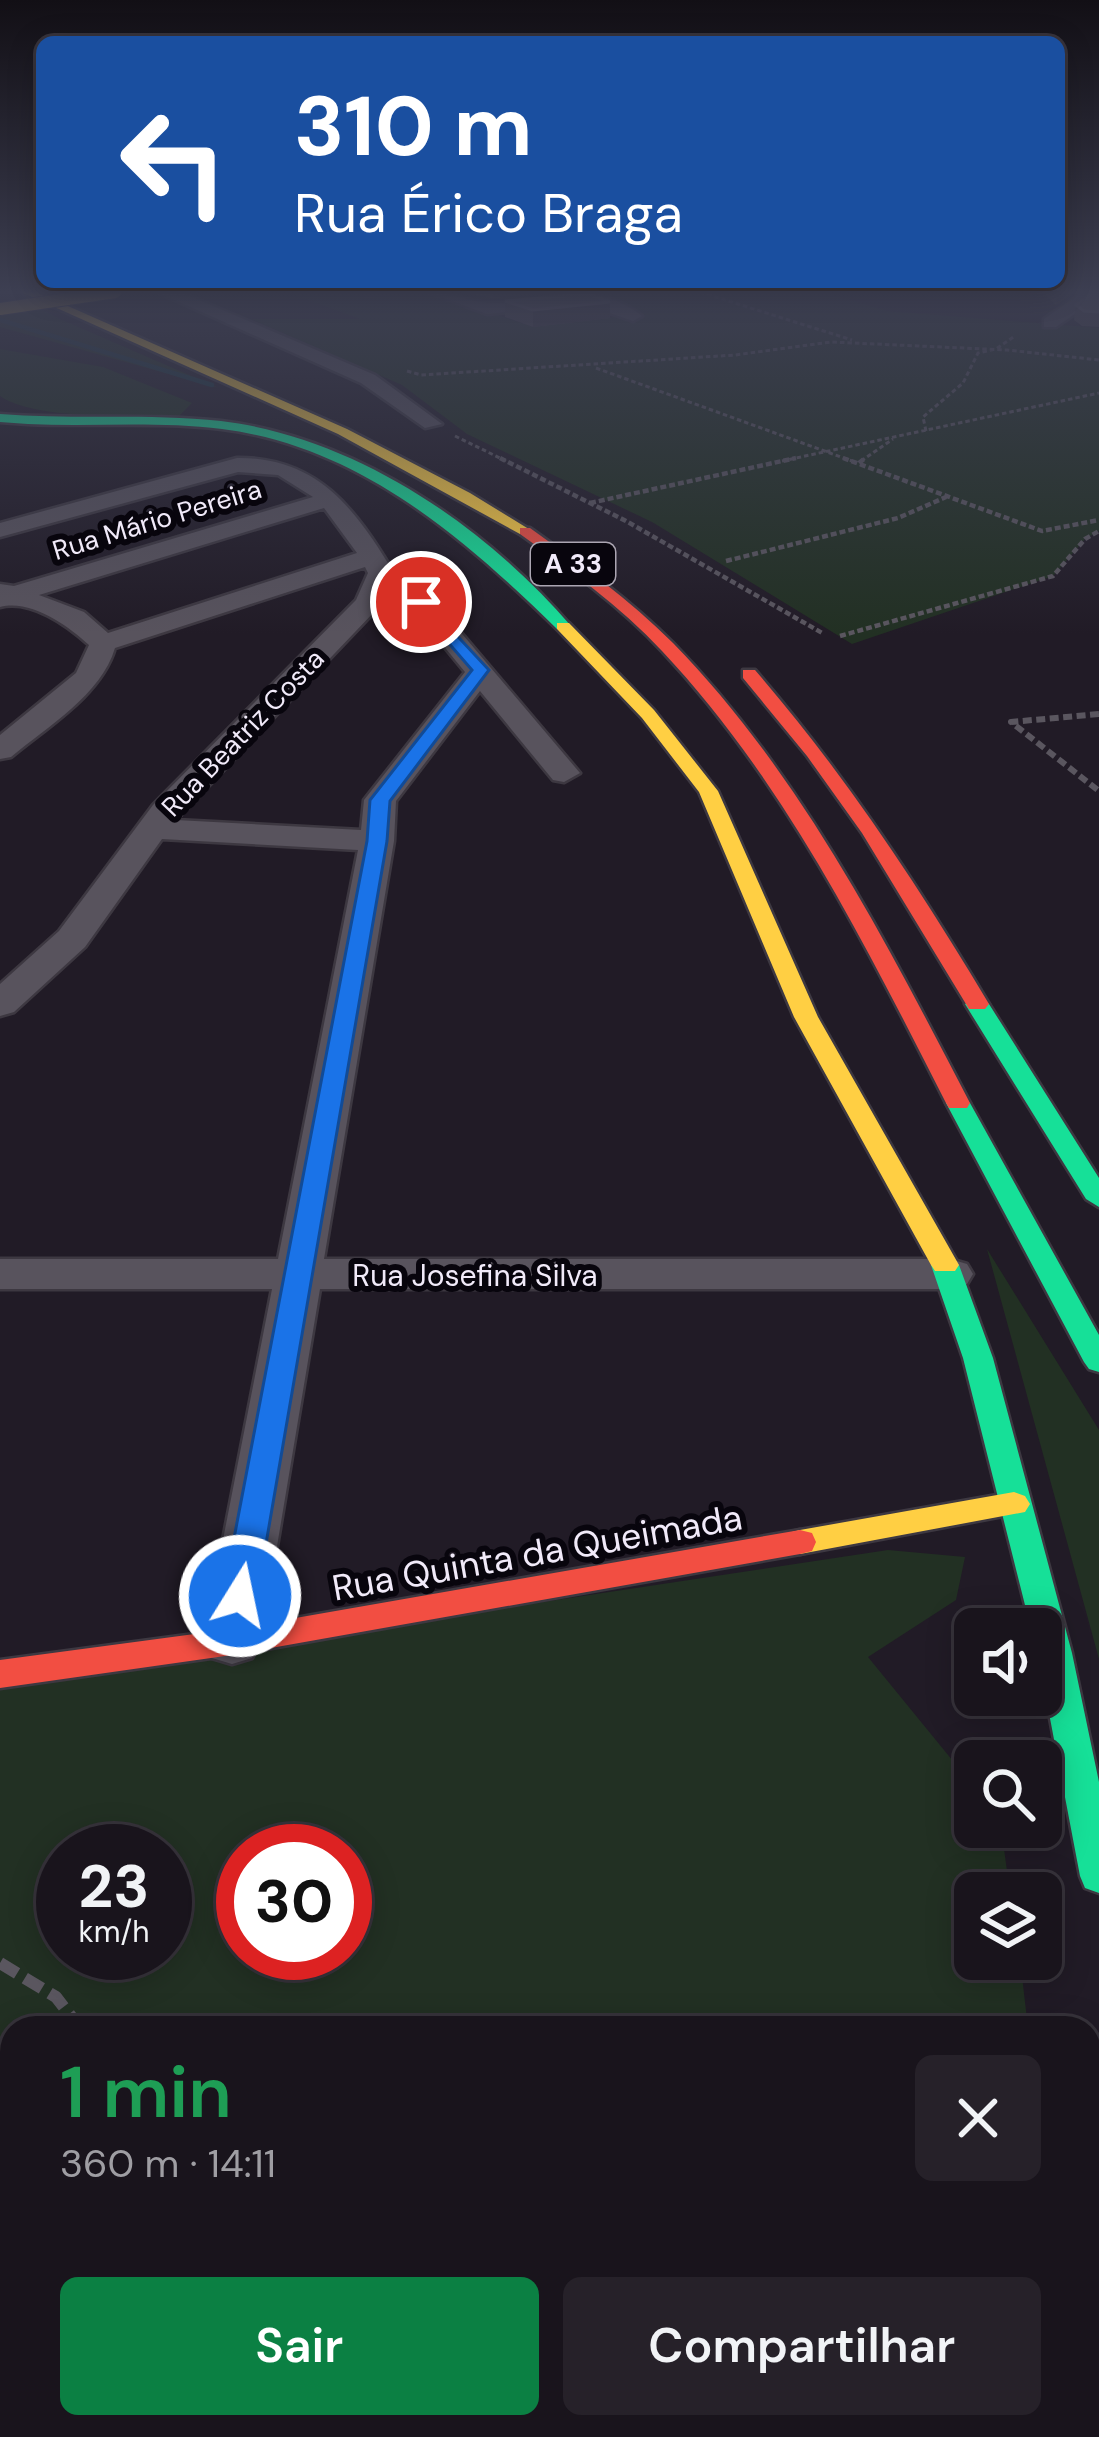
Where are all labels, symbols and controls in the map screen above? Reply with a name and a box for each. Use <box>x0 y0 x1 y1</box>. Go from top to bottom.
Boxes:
text: 310 m <box>294 72 533 181</box>
icon: left <box>96 84 252 240</box>
text: Rua Érico Braga <box>294 178 683 249</box>
street label: Rua Mário Pereira <box>48 471 266 568</box>
road number: A 33 <box>531 543 615 585</box>
pin <box>370 551 472 653</box>
icon: arrive <box>388 569 454 635</box>
street label: Rua Beatriz Costa <box>154 642 331 824</box>
street label: Rua Josefina Silva <box>352 1256 598 1295</box>
street label: Rua Quinta da Queimada <box>328 1493 746 1612</box>
position arrow <box>177 1533 303 1659</box>
map controls <box>954 1608 1062 1980</box>
button: sound <box>954 1608 1062 1716</box>
button: search <box>954 1740 1062 1848</box>
speed limit sign: 30 <box>216 1824 372 1980</box>
text: 23 <box>79 1847 149 1926</box>
button: layers <box>954 1872 1062 1980</box>
text: km/h <box>79 1912 149 1951</box>
text: 1 min <box>60 2046 232 2139</box>
button: close <box>915 2055 1041 2181</box>
text: 360 m · 14:11 <box>60 2138 276 2189</box>
button: Sair <box>60 2277 539 2415</box>
button: Compartilhar <box>563 2277 1041 2415</box>

